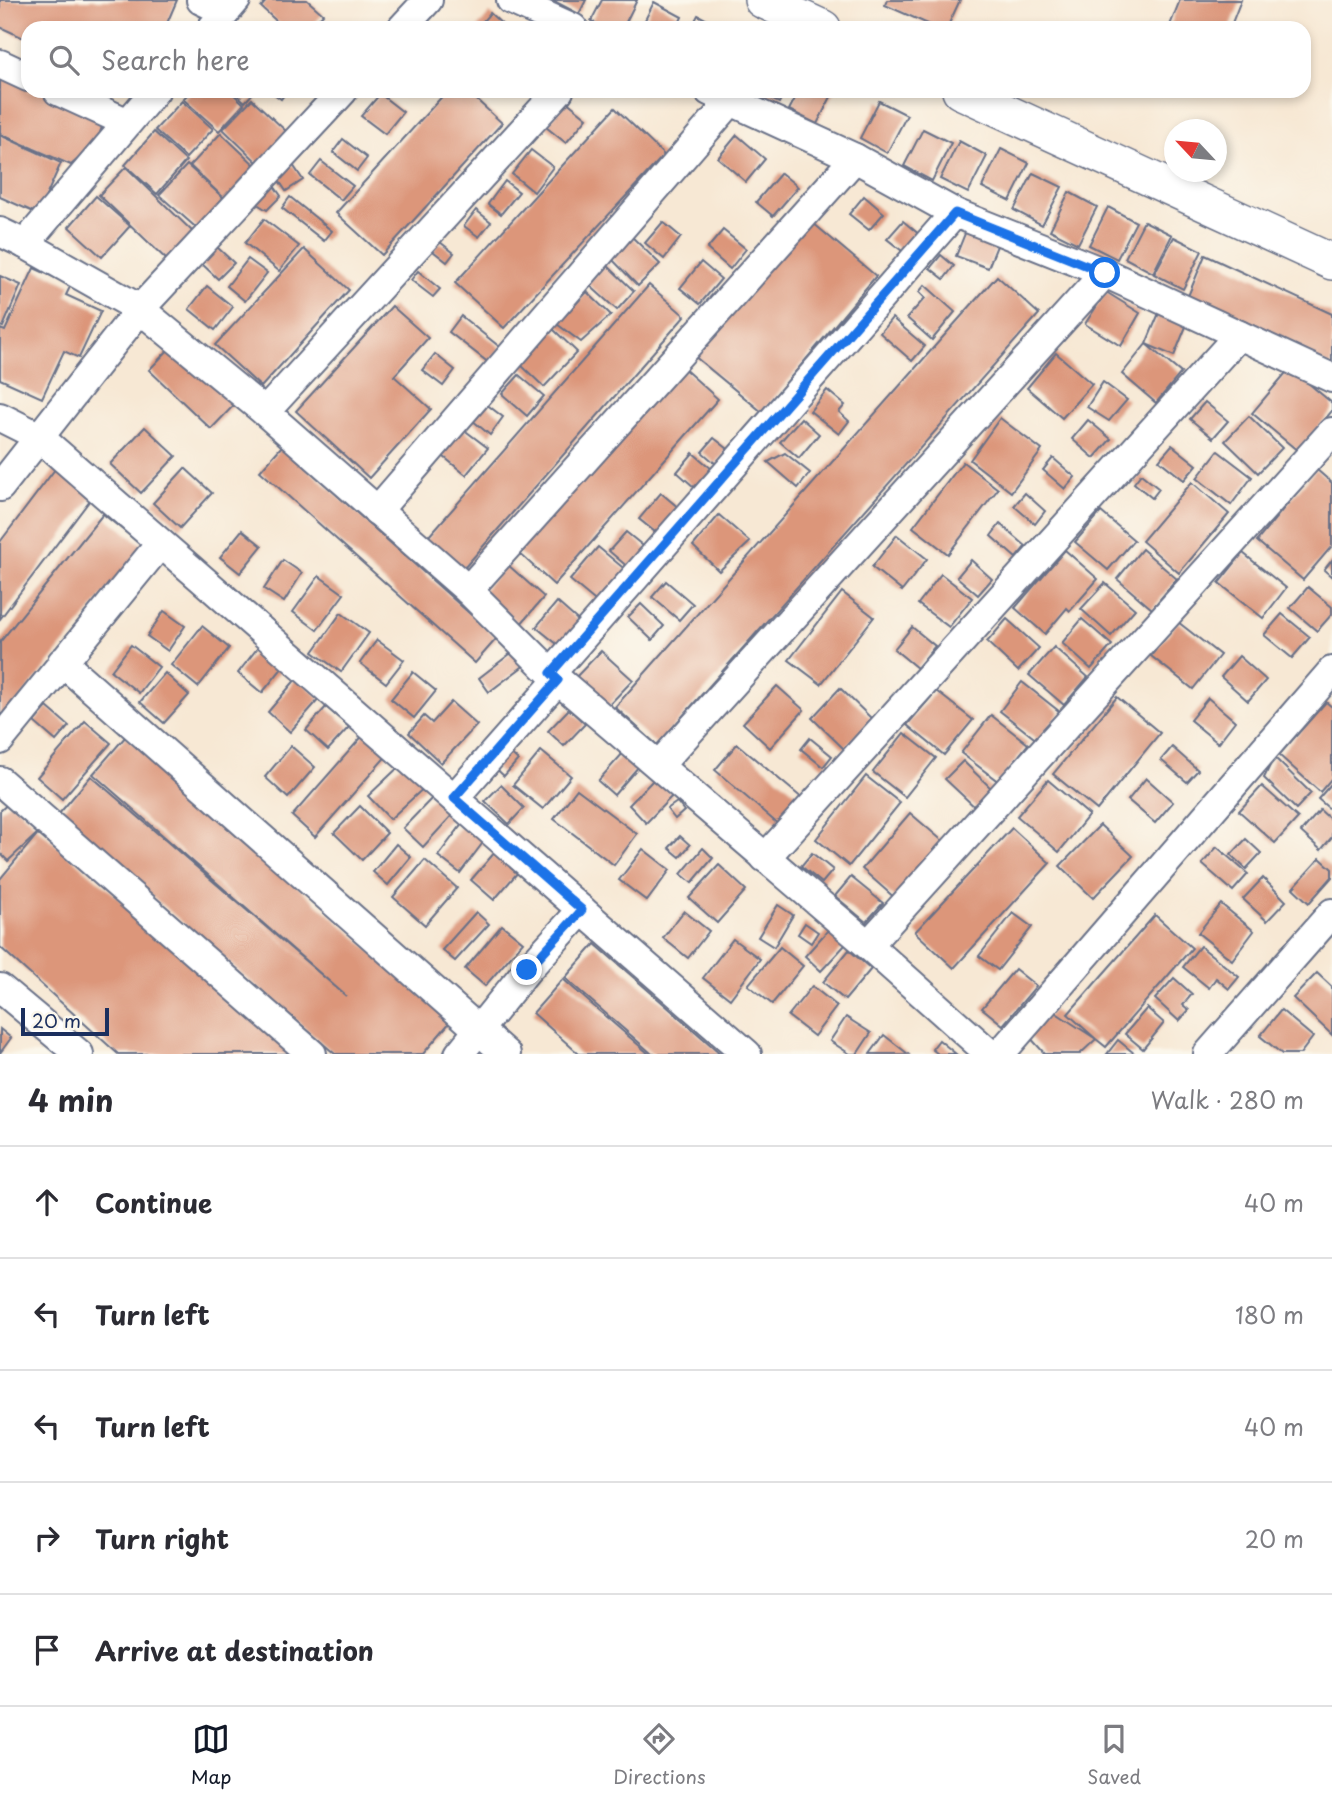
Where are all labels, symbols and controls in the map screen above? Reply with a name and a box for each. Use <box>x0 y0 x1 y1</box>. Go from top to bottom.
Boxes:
search box <box>21 21 1311 98</box>
text: Search here <box>101 40 250 79</box>
icon: search <box>45 41 83 79</box>
north arrow <box>1164 119 1227 182</box>
route start <box>1089 257 1120 288</box>
route end <box>511 954 542 985</box>
scale bar <box>21 1005 108 1037</box>
text: 20 m <box>32 1006 81 1034</box>
text: 4 min <box>28 1077 114 1122</box>
text: Walk · 280 m <box>1151 1082 1304 1117</box>
icon: ahead <box>28 1183 66 1221</box>
text: Continue <box>95 1183 212 1222</box>
text: 40 m <box>1244 1185 1304 1220</box>
icon: left <box>28 1295 66 1333</box>
text: Turn left <box>95 1295 210 1334</box>
text: 180 m <box>1235 1297 1304 1332</box>
icon: left <box>28 1407 66 1445</box>
text: Turn left <box>95 1407 210 1446</box>
text: 40 m <box>1244 1409 1304 1444</box>
icon: right <box>28 1519 66 1557</box>
text: Turn right <box>95 1519 229 1558</box>
text: 20 m <box>1245 1521 1304 1556</box>
icon: arrive <box>28 1631 66 1669</box>
text: Arrive at destination <box>95 1631 374 1670</box>
tab: Map <box>191 1720 231 1790</box>
tab: Directions <box>613 1720 706 1790</box>
tab: Saved <box>1087 1720 1141 1790</box>

